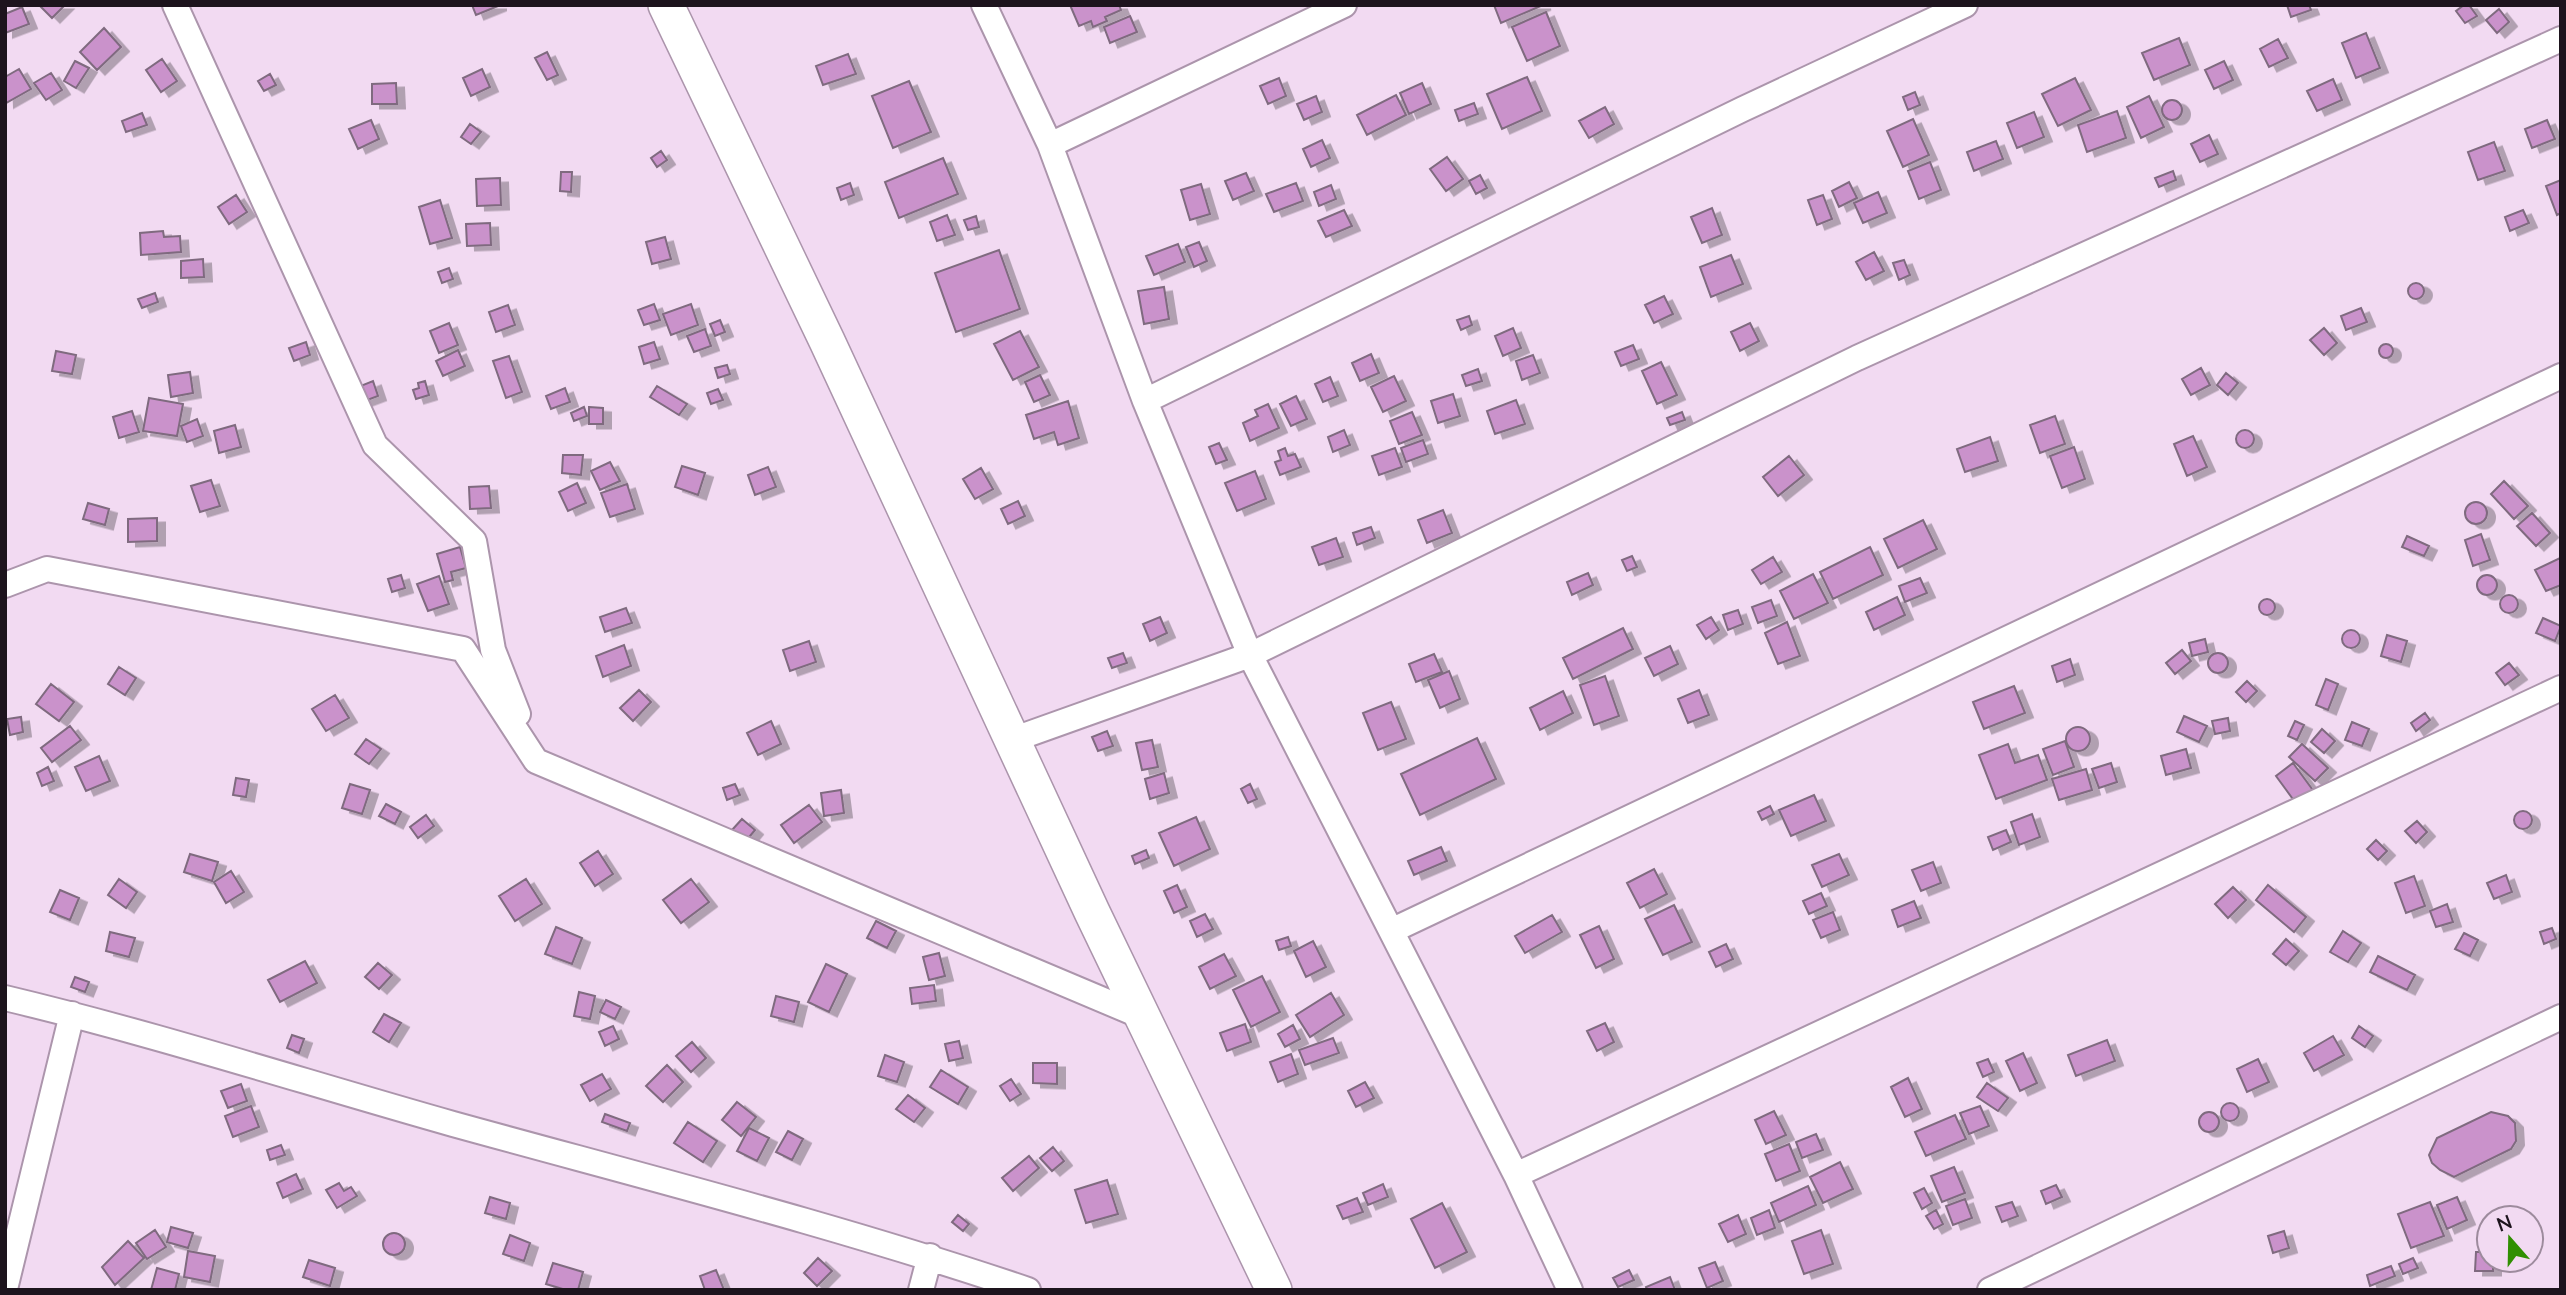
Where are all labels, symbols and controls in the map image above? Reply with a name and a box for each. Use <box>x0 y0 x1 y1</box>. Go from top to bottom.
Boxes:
north arrow <box>2475 1204 2545 1274</box>
text: N <box>2493 1209 2515 1236</box>

